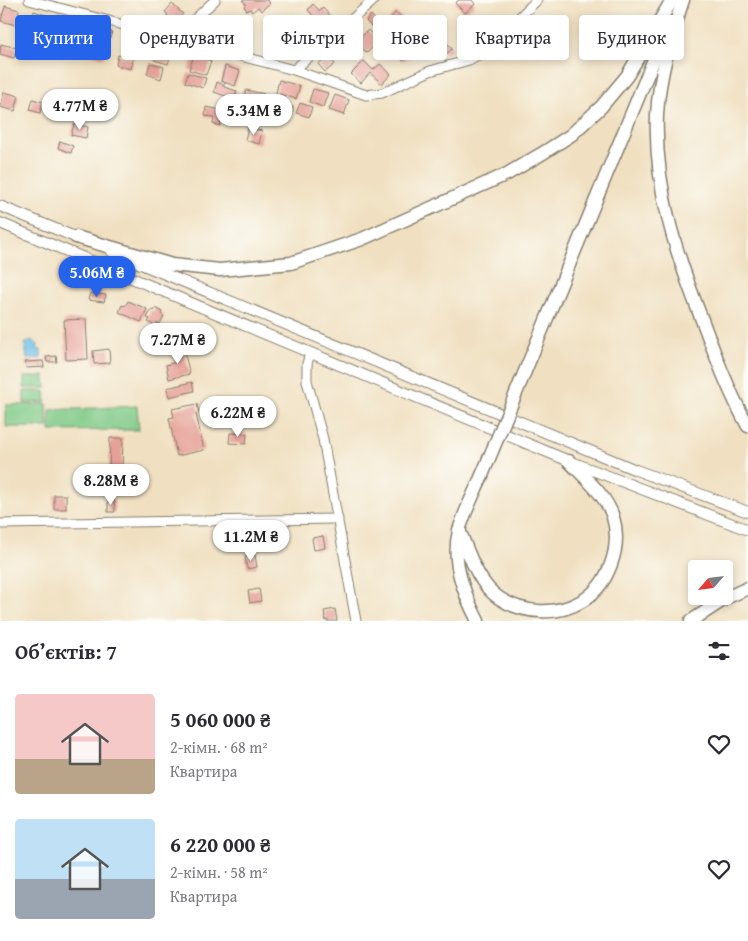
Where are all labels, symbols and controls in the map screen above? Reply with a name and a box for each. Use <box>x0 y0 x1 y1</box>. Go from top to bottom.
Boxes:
chip: Купити <box>15 15 111 60</box>
chip: Орендувати <box>121 15 253 60</box>
chip: Фільтри <box>263 15 363 60</box>
chip: Нове <box>373 15 447 60</box>
chip: Квартира <box>457 15 569 60</box>
chip: Будинок <box>579 15 684 60</box>
pin: 4.77M ₴ <box>34 88 126 131</box>
text: 4.77M ₴ <box>53 93 107 117</box>
pin: 5.34M ₴ <box>208 94 300 136</box>
text: 5.34M ₴ <box>227 98 281 122</box>
pin: 5.06M ₴ <box>51 256 143 298</box>
text: 5.06M ₴ <box>70 260 124 284</box>
pin: 7.27M ₴ <box>132 322 224 365</box>
text: 7.27M ₴ <box>151 327 205 351</box>
pin: 6.22M ₴ <box>192 396 284 438</box>
text: 6.22M ₴ <box>211 400 265 424</box>
pin: 8.28M ₴ <box>65 464 157 506</box>
text: 8.28M ₴ <box>84 468 138 492</box>
pin: 11.2M ₴ <box>205 520 297 562</box>
text: 11.2M ₴ <box>224 524 278 548</box>
north arrow <box>688 560 732 605</box>
map controls <box>688 560 733 605</box>
text: Об’єктів: 7 <box>15 636 117 667</box>
icon: filters <box>705 637 733 665</box>
text: 5 060 000 ₴ <box>170 704 271 735</box>
icon: home <box>55 714 115 774</box>
icon: heart <box>705 730 733 758</box>
text: 2-кімн. · 68 m² <box>170 735 268 759</box>
text: Квартира <box>170 759 237 783</box>
text: 6 220 000 ₴ <box>170 829 271 860</box>
icon: home <box>55 839 115 899</box>
icon: heart <box>705 855 733 883</box>
text: 2-кімн. · 58 m² <box>170 860 268 884</box>
text: Квартира <box>170 884 237 908</box>

